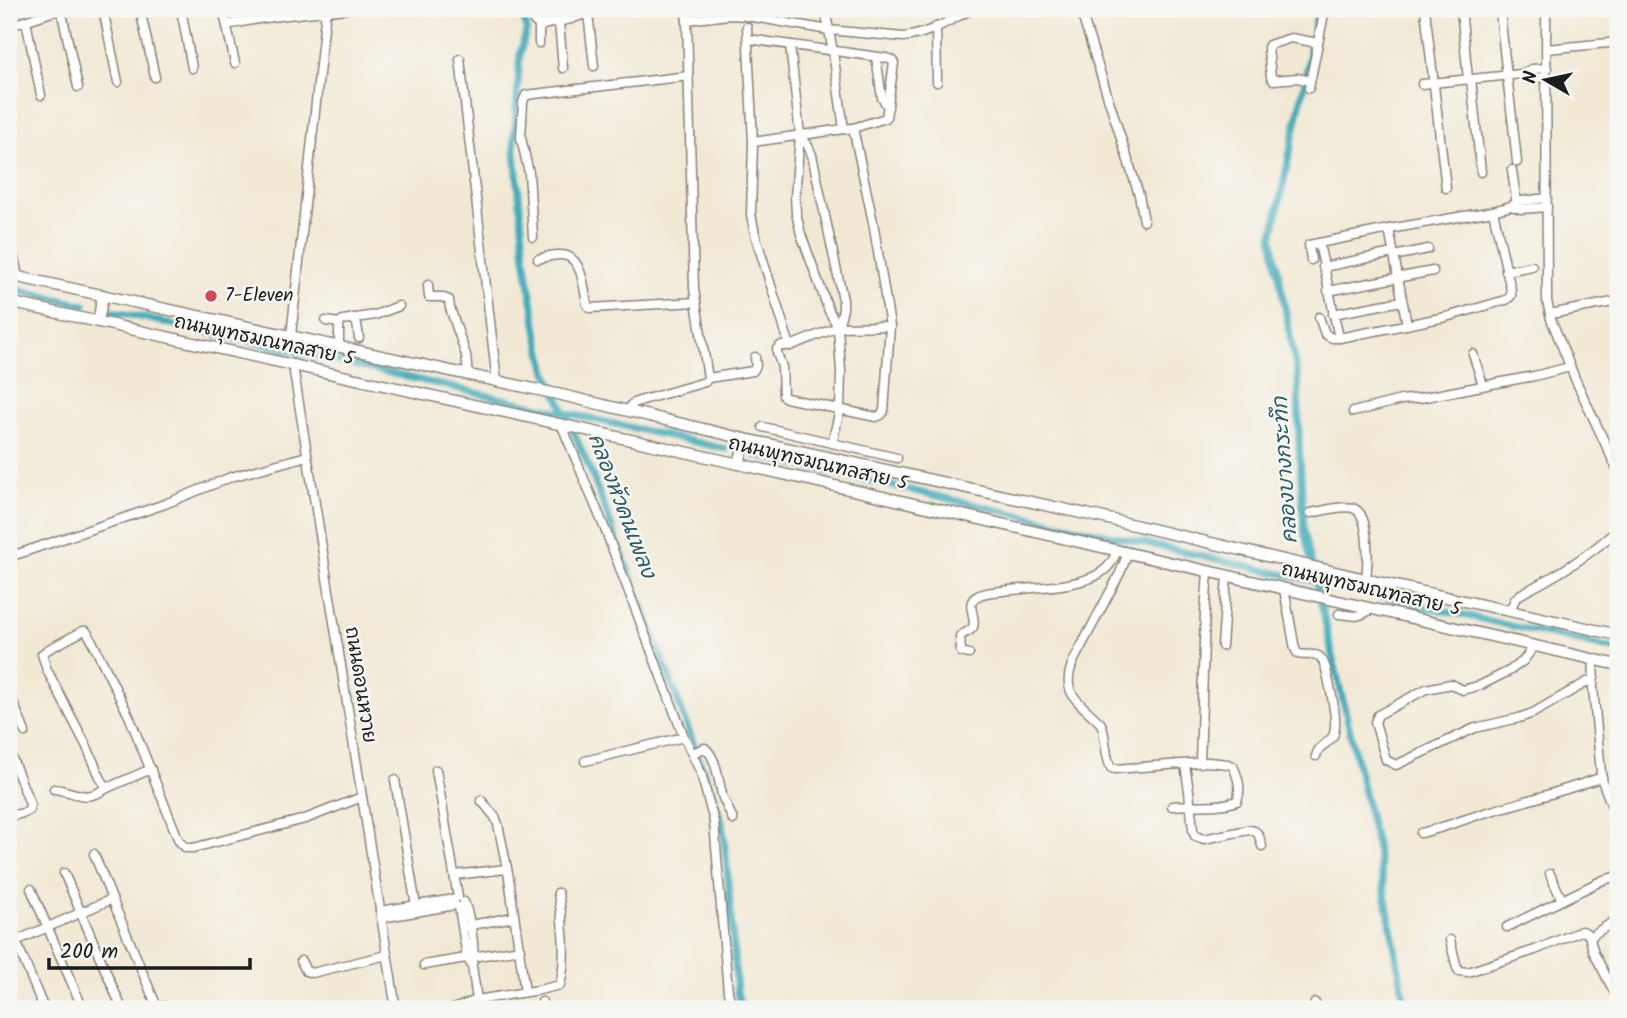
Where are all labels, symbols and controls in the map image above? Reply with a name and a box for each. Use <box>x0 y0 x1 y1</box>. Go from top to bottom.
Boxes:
north arrow <box>1512 46 1582 116</box>
text: N <box>1515 69 1547 86</box>
place label: 7-Eleven <box>225 281 294 311</box>
marker: 7-Eleven <box>203 288 219 304</box>
street label: ถนนพุทธมณฑลสาย 5 <box>171 307 359 375</box>
water label: คลองบางกระทึก <box>1264 394 1308 545</box>
water label: คลองหัวคนเพลง <box>578 429 664 585</box>
street label: ถนนพุทธมณฑลสาย 5 <box>725 429 913 500</box>
street label: ถนนพุทธมณฑลสาย 5 <box>1278 555 1466 626</box>
street label: ถนนดอนหวาย <box>336 625 384 745</box>
scale bar <box>49 927 250 971</box>
text: 200 m <box>60 936 118 969</box>

